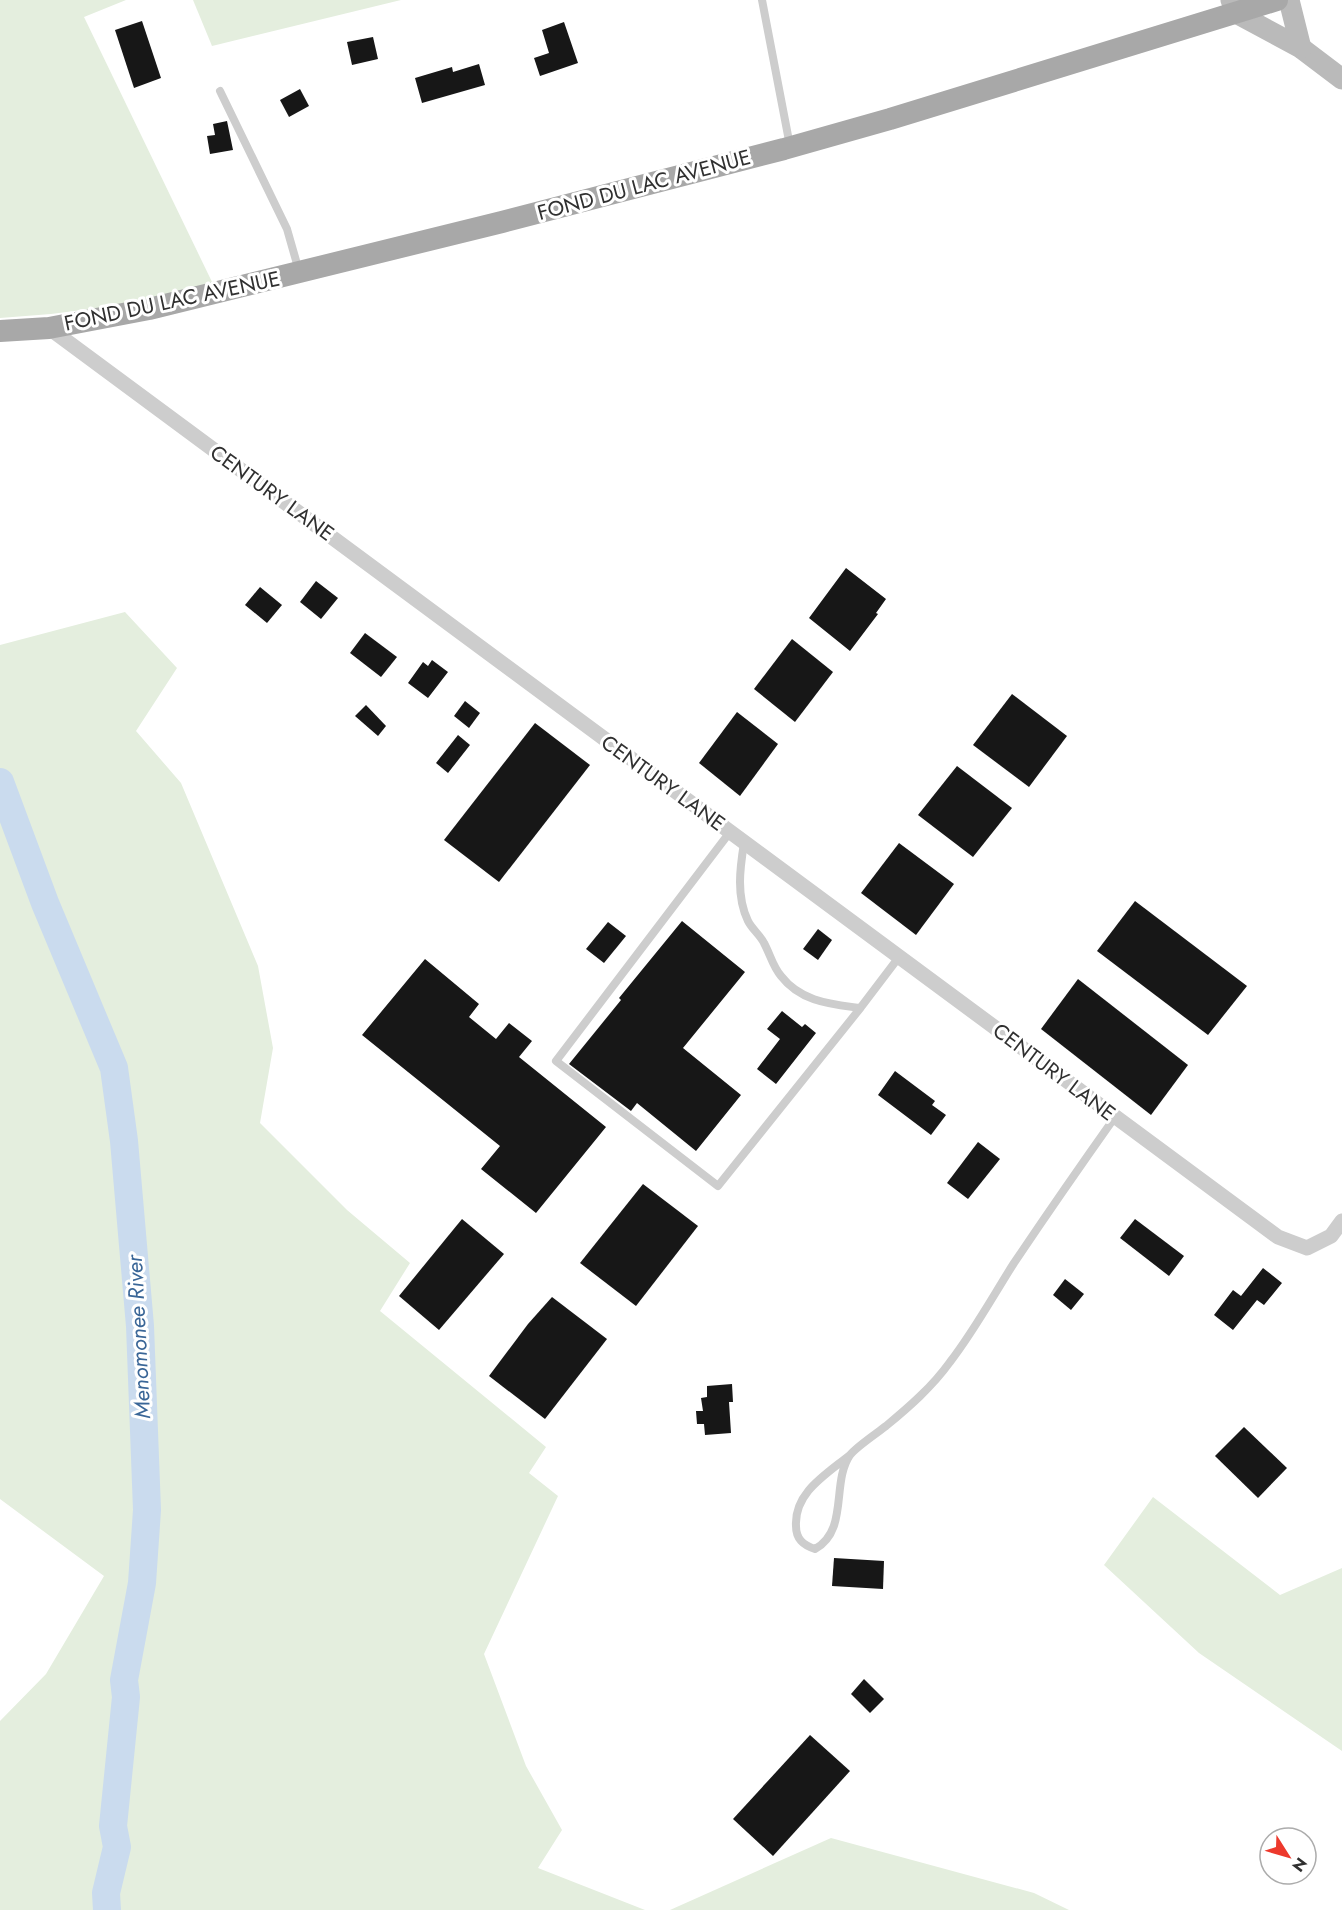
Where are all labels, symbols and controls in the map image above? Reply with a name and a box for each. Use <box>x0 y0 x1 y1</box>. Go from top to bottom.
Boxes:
street label: FOND DU LAC AVENUE <box>534 142 754 228</box>
street label: FOND DU LAC AVENUE <box>61 263 283 339</box>
street label: CENTURY LANE <box>204 438 340 548</box>
street label: CENTURY LANE <box>595 728 731 838</box>
street label: CENTURY LANE <box>986 1016 1122 1128</box>
water label: Menomonee River <box>118 1253 158 1420</box>
north arrow <box>1258 1826 1318 1886</box>
text: N <box>1287 1853 1313 1877</box>

